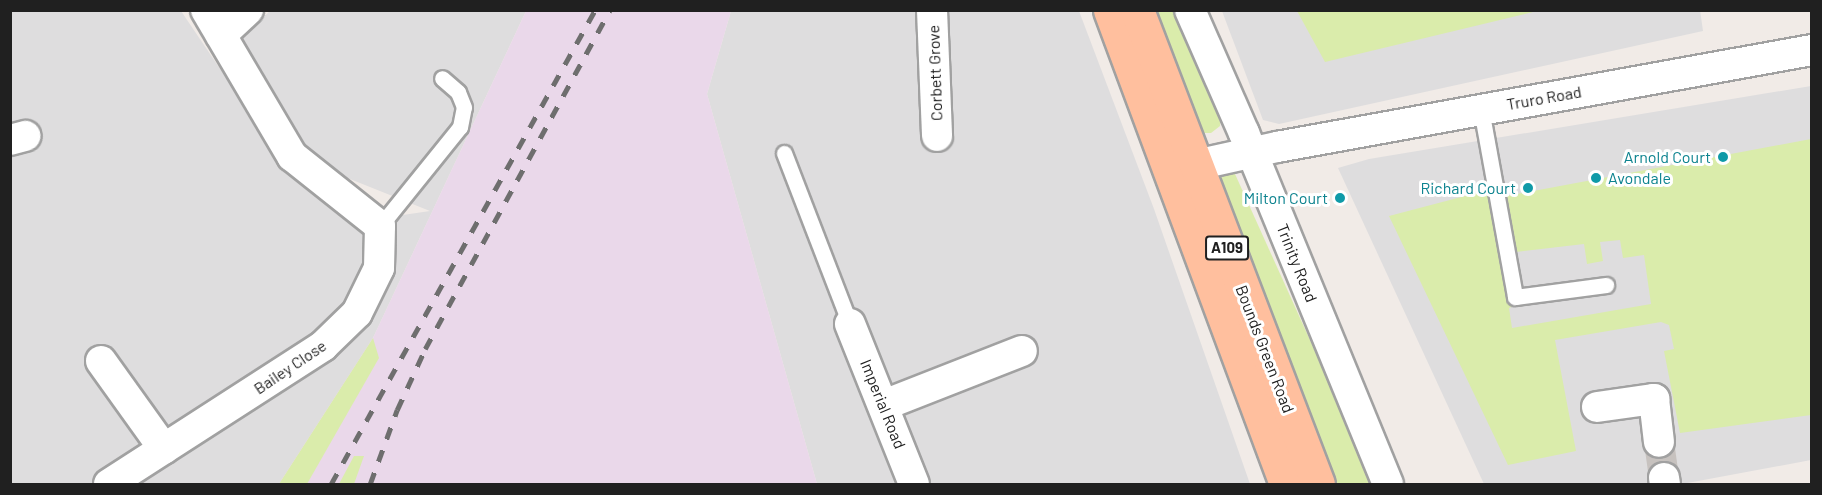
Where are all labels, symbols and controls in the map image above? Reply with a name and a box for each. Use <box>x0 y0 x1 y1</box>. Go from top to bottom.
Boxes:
street label: Corbett Grove <box>924 25 946 121</box>
street label: Truro Road <box>1505 82 1583 114</box>
place label: Arnold Court <box>1624 147 1711 167</box>
marker: Arnold Court <box>1716 150 1730 164</box>
place label: Avondale <box>1608 168 1671 188</box>
marker: Avondale <box>1589 171 1603 185</box>
place label: Richard Court <box>1420 178 1516 198</box>
marker: Richard Court <box>1521 181 1535 195</box>
place label: Milton Court <box>1244 188 1328 208</box>
marker: Milton Court <box>1333 191 1347 205</box>
street label: Trinity Road <box>1273 221 1321 305</box>
road number: A109 <box>1204 236 1250 260</box>
street label: Bounds Green Road <box>1232 282 1298 416</box>
street label: Bailey Close <box>250 336 330 398</box>
street label: Imperial Road <box>856 356 910 452</box>

